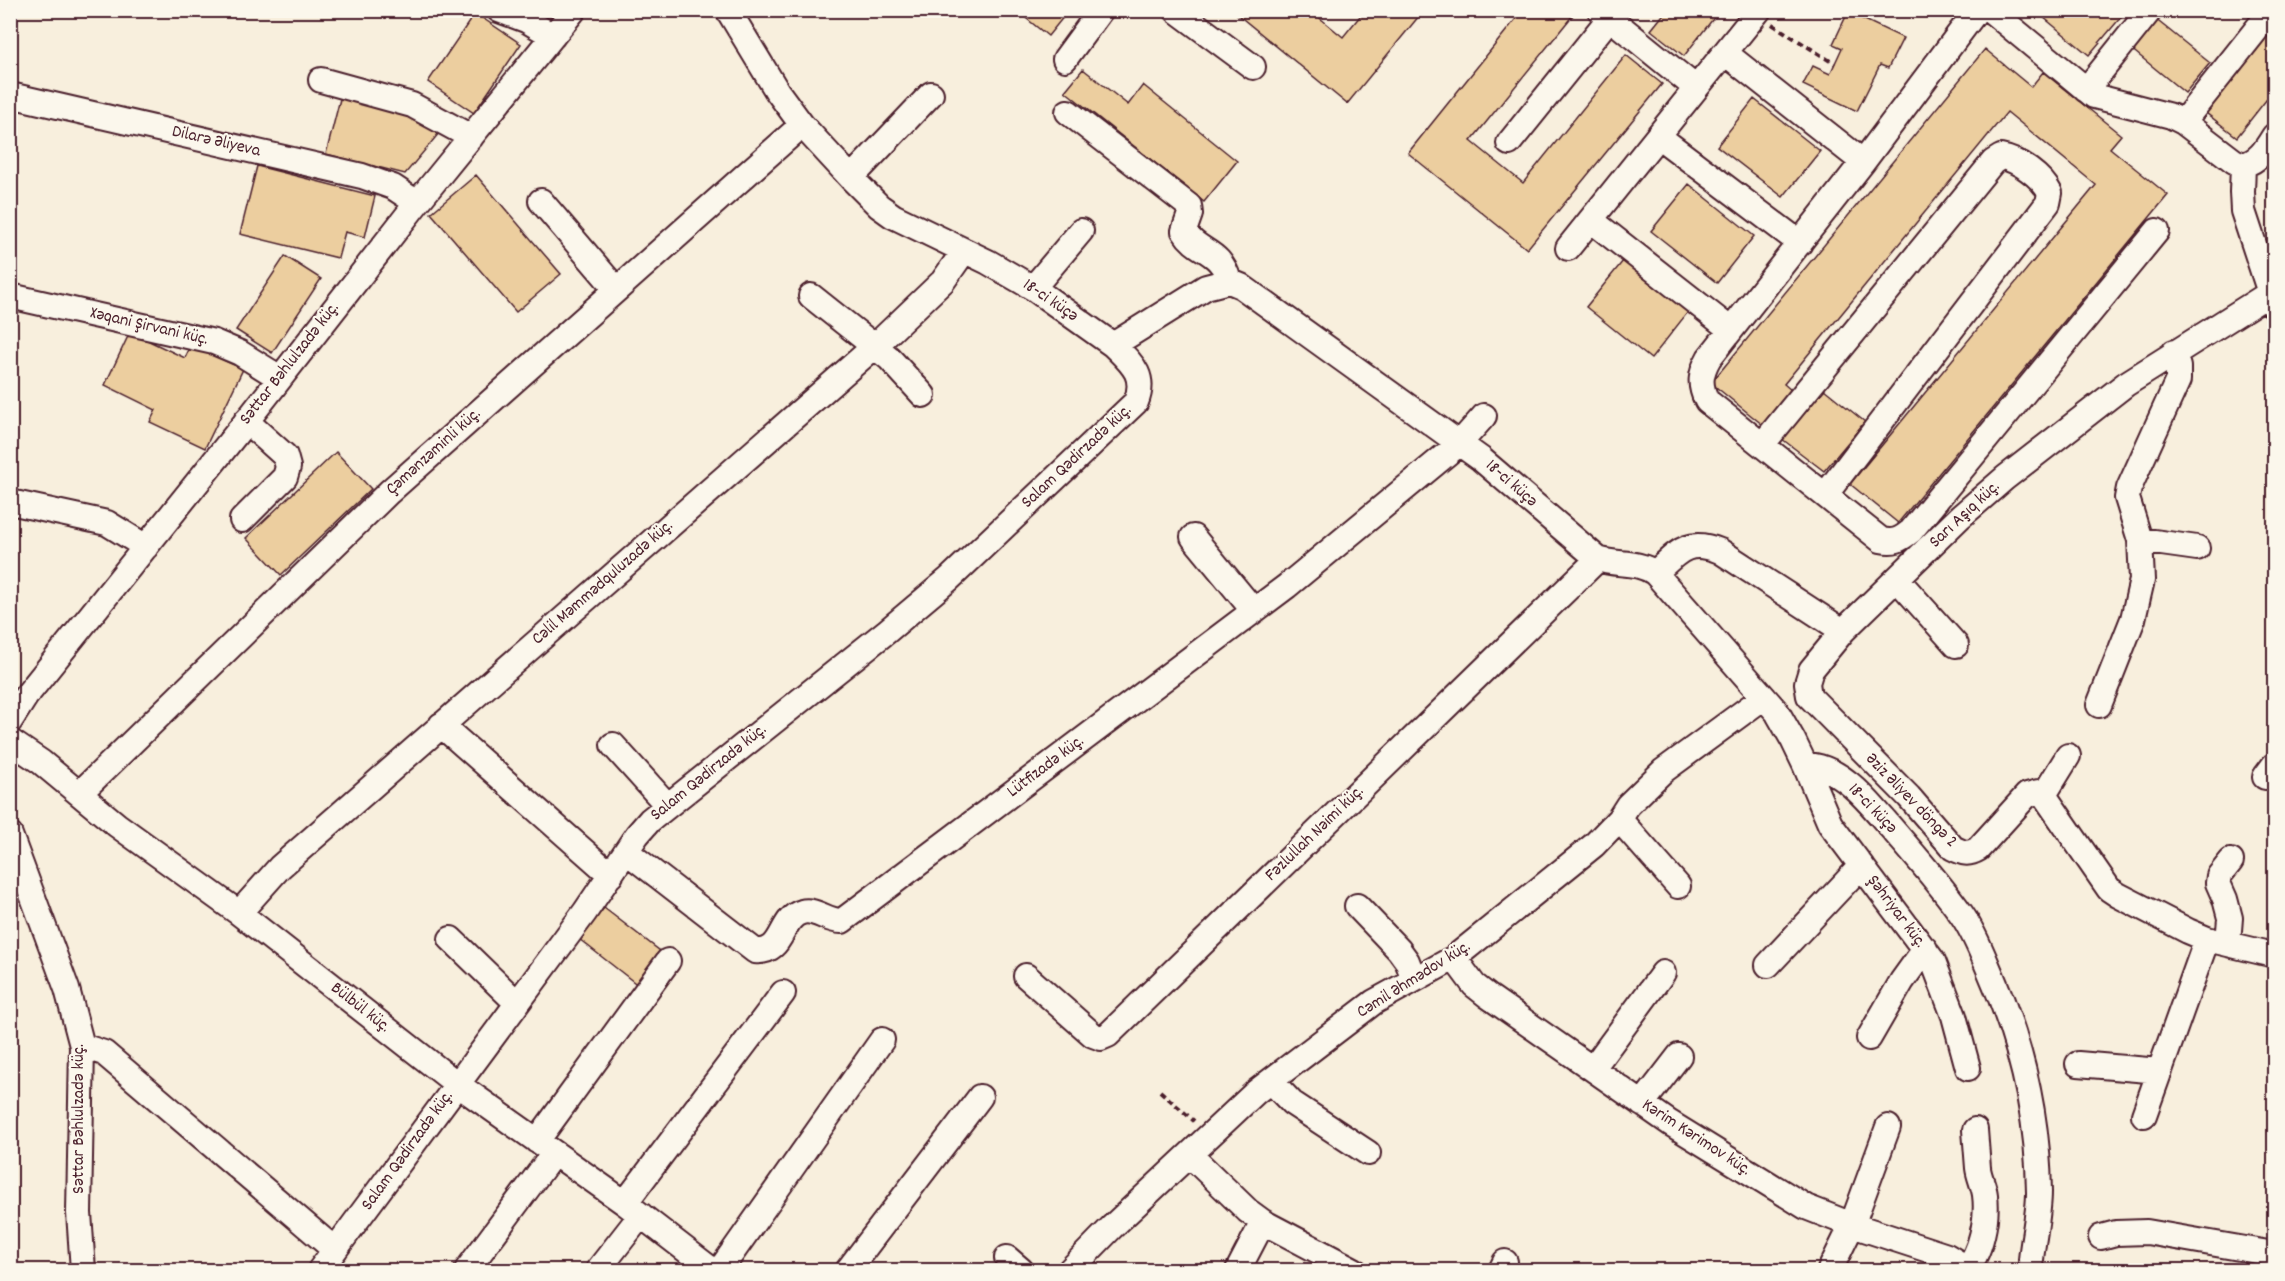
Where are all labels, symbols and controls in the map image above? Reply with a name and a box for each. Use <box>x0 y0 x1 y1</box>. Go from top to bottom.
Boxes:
street label: Dilarə Əliyeva <box>169 120 263 164</box>
street label: 18-ci küçə <box>1017 273 1083 329</box>
street label: Səttar Bəhlulzadə küç. <box>234 297 346 431</box>
street label: Xəqani Şirvani küç. <box>87 301 211 353</box>
street label: Salam Qədirzadə küç. <box>1016 399 1138 515</box>
street label: Çəmənzəminli küç. <box>381 403 487 501</box>
street label: 18-ci küçə <box>1479 454 1543 514</box>
street label: Sarı Aşıq küç. <box>1924 476 2006 554</box>
street label: Cəlil Məmmədquluzadə küç. <box>527 514 679 652</box>
street label: Salam Qədirzadə küç. <box>646 718 772 828</box>
street label: Lütfizadə küç. <box>1002 730 1090 804</box>
street label: Əziz Əliyev döngə 2 <box>1859 748 1963 854</box>
street label: 18-ci küçə <box>1841 778 1903 840</box>
street label: Fəzlullah Nəimi küç. <box>1260 780 1370 888</box>
street label: Şəhriyar küç. <box>1860 870 1932 954</box>
street label: Cəmil Əhmədov küç. <box>1352 935 1476 1025</box>
street label: Bülbül küç. <box>325 977 395 1039</box>
street label: Səttar Bəhlulzadə küç. <box>67 1044 92 1194</box>
street label: Salam Qədirzadə küç. <box>356 1086 460 1216</box>
street label: Kərim Kərimov küç. <box>1636 1093 1756 1183</box>

